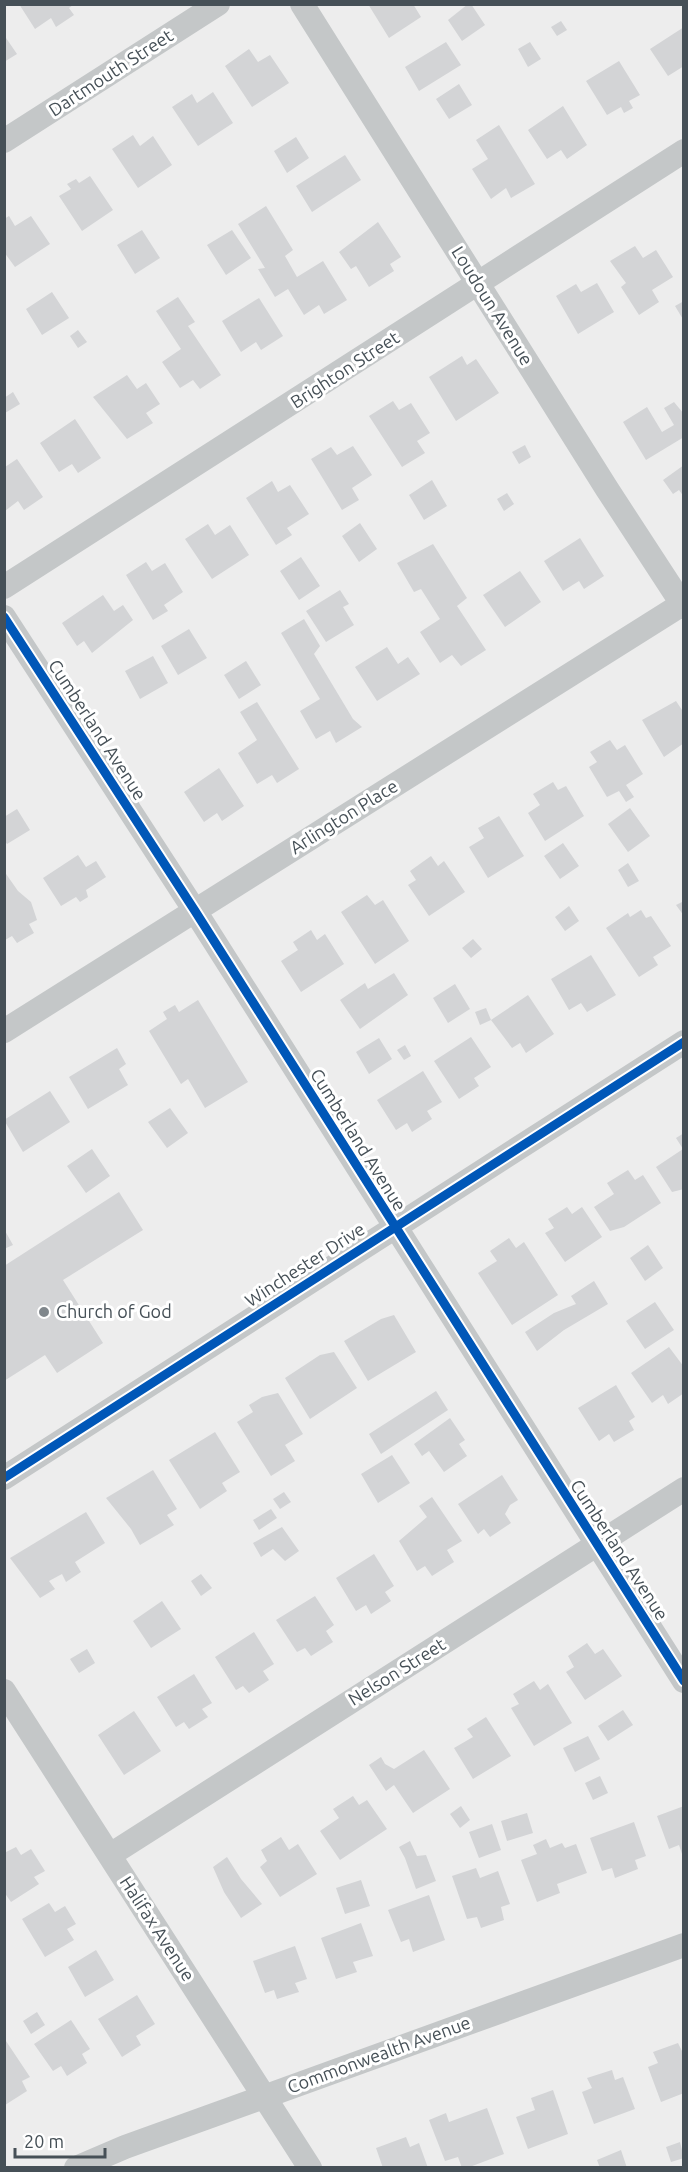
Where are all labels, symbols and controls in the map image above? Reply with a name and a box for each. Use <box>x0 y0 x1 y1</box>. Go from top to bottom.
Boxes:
street label: Dartmouth Street <box>45 25 176 120</box>
street label: Loudoun Avenue <box>448 242 537 369</box>
street label: Brighton Street <box>286 327 403 412</box>
street label: Cumberland Avenue <box>45 655 151 803</box>
street label: Arlington Place <box>286 775 401 857</box>
street label: Cumberland Avenue <box>307 1065 411 1214</box>
street label: Winchester Drive <box>241 1218 368 1310</box>
place label: Church of God <box>56 1301 172 1321</box>
marker: Church of God <box>37 1305 51 1319</box>
street label: Cumberland Avenue <box>567 1475 673 1623</box>
street label: Nelson Street <box>344 1633 449 1709</box>
street label: Halifax Avenue <box>117 1872 199 1985</box>
street label: Commonwealth Avenue <box>284 2012 473 2097</box>
scale bar <box>15 2121 105 2159</box>
text: 20 m <box>24 2131 64 2151</box>

